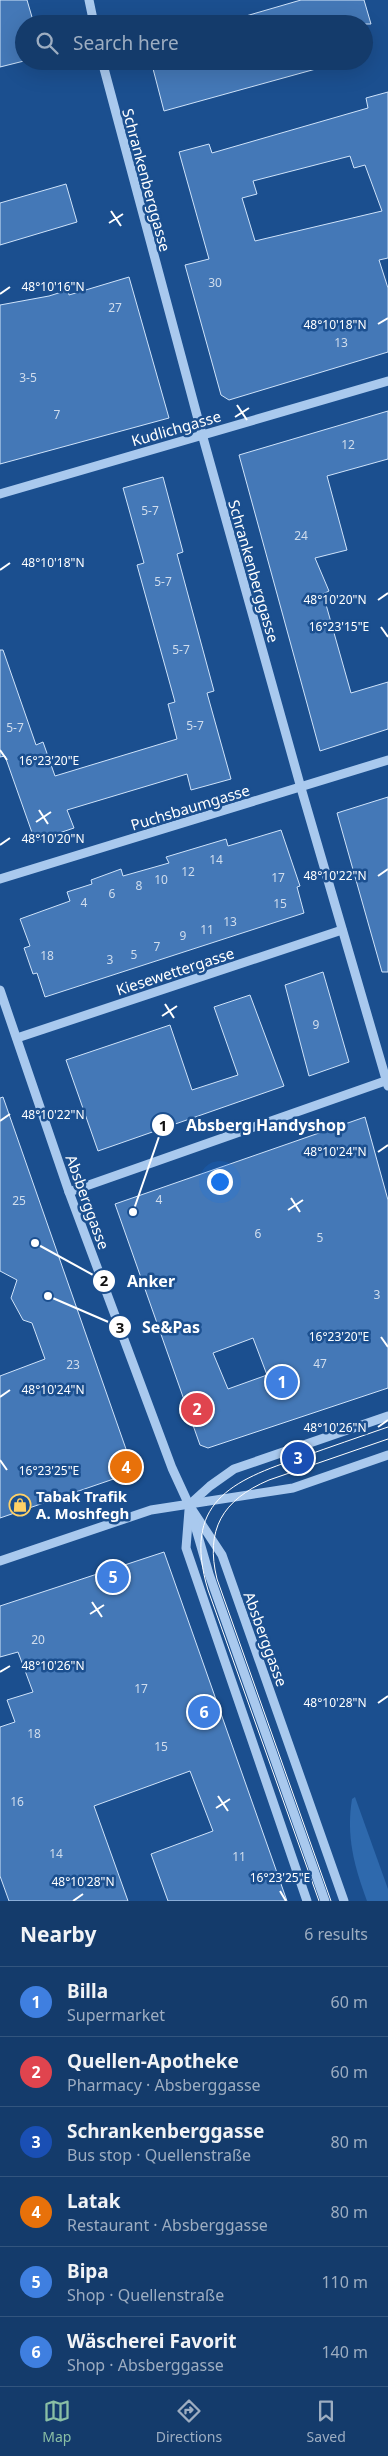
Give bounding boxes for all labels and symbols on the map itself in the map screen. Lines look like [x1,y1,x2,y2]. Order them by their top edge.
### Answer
street label: Schrankenberggasse [118,106,176,254]
house number: 30 [208,274,222,291]
text: 48°10'16"N [21,278,85,295]
house number: 27 [108,299,122,316]
text: 48°10'18"N [303,316,367,333]
house number: 13 [334,334,348,351]
house number: 3-5 [19,369,37,386]
house number: 7 [54,406,61,423]
street label: Kudlichgasse [129,406,223,450]
house number: 12 [341,436,355,453]
street label: Schrankenberggasse [224,497,284,645]
house number: 5-7 [141,502,159,519]
house number: 24 [294,527,308,544]
text: 48°10'18"N [21,554,85,571]
house number: 5-7 [154,573,172,590]
text: 48°10'20"N [303,591,367,608]
text: 16°23'15"E [309,618,369,635]
house number: 5-7 [172,641,190,658]
house number: 5-7 [186,717,204,734]
house number: 5-7 [6,719,24,736]
text: 16°23'20"E [19,752,79,769]
street label: Puchsbaumgasse [128,779,252,835]
text: 48°10'20"N [21,830,85,847]
house number: 14 [209,851,223,868]
house number: 12 [181,863,195,880]
text: 48°10'22"N [303,867,367,884]
house number: 17 [271,869,285,886]
house number: 10 [154,871,168,888]
house number: 8 [136,877,143,894]
house number: 6 [109,885,116,902]
house number: 4 [81,894,88,911]
house number: 15 [273,895,287,912]
house number: 13 [223,913,237,930]
house number: 11 [200,921,214,938]
house number: 9 [180,927,187,944]
house number: 7 [154,938,161,955]
street label: Kiesewettergasse [113,942,237,1000]
house number: 5 [131,946,138,963]
house number: 18 [40,947,54,964]
house number: 3 [107,951,114,968]
house number: 9 [313,1016,320,1033]
text: 48°10'22"N [21,1106,85,1123]
callout: Absberg Handyshop [151,1110,356,1141]
text: Absberg Handyshop [186,1114,346,1136]
text: 1 [159,1115,167,1135]
text: 48°10'24"N [303,1143,367,1160]
street label: Absberggasse [62,1152,114,1252]
your location [207,1169,233,1195]
house number: 4 [156,1191,163,1208]
house number: 25 [12,1192,26,1209]
house number: 6 [255,1225,262,1242]
house number: 5 [317,1229,324,1246]
callout: Anker [92,1266,185,1297]
text: 2 [100,1270,109,1290]
text: Anker [127,1270,175,1292]
house number: 3 [374,1286,381,1303]
callout: Se&Pas [107,1312,210,1343]
text: Se&Pas [142,1316,200,1338]
text: 3 [116,1317,124,1337]
text: 16°23'20"E [309,1328,369,1345]
house number: 47 [313,1355,327,1372]
house number: 23 [66,1356,80,1373]
pin: 1 [266,1363,298,1401]
text: 48°10'24"N [21,1381,85,1398]
pin: 2 [181,1390,213,1428]
text: 48°10'26"N [303,1419,367,1436]
pin: 3 [282,1439,314,1477]
pin: 4 [110,1448,142,1486]
text: 16°23'25"E [19,1462,79,1479]
place label: Tabak Trafik A. Moshfegh [36,1486,129,1523]
shop icon: Tabak Trafik A. Moshfegh [8,1493,32,1517]
pin: 5 [97,1558,129,1596]
street label: Absberggasse [240,1589,292,1689]
house number: 20 [31,1631,45,1648]
text: 48°10'26"N [21,1657,85,1674]
house number: 17 [134,1680,148,1697]
pin: 6 [188,1693,220,1731]
text: 48°10'28"N [303,1694,367,1711]
house number: 18 [27,1725,41,1742]
house number: 15 [154,1738,168,1755]
house number: 16 [10,1793,24,1810]
house number: 14 [49,1845,63,1862]
house number: 11 [232,1848,246,1865]
text: 16°23'25"E [250,1869,310,1886]
text: 48°10'28"N [51,1873,115,1890]

